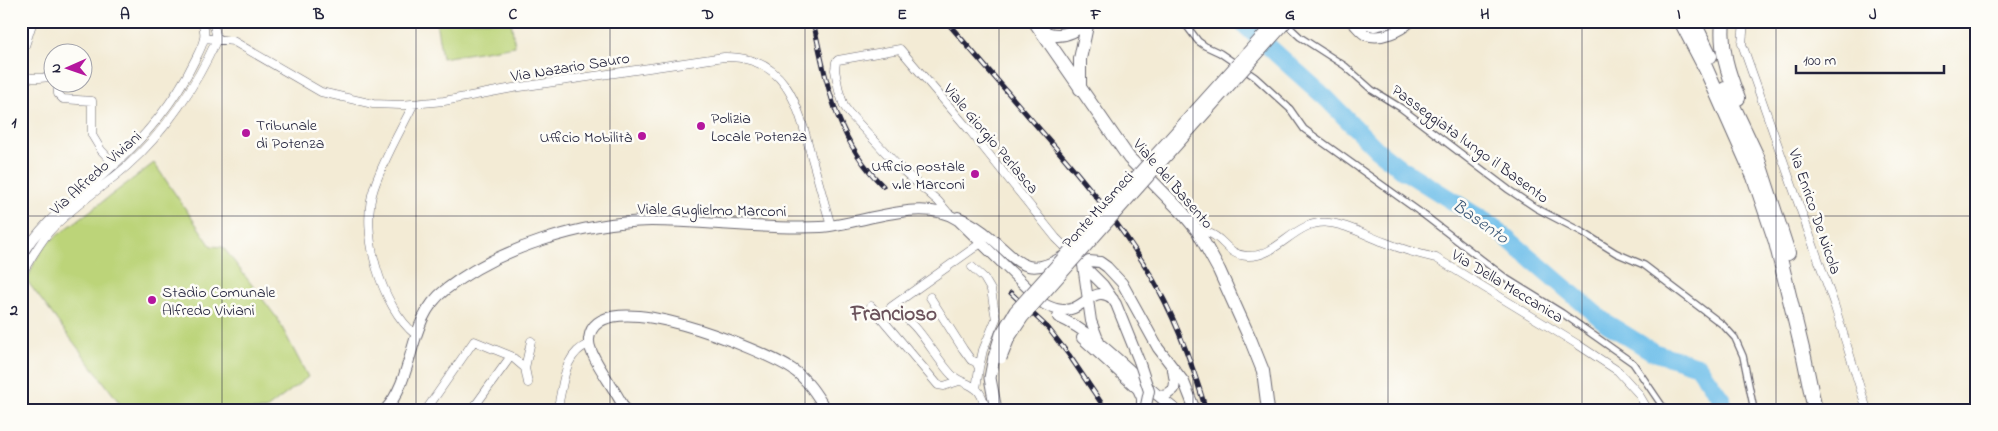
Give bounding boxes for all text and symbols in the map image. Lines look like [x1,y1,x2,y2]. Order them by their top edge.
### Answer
text: A [120,3,130,27]
text: B [313,3,325,27]
text: C [509,3,518,27]
text: D [701,3,714,27]
text: E [897,3,907,27]
text: F [1090,3,1102,27]
text: G [1285,3,1295,27]
text: H [1480,3,1490,27]
text: I [1677,3,1681,27]
text: J [1869,3,1877,27]
north arrow [42,42,92,92]
scale bar [1796,42,1943,74]
street label: Via Nazario Sauro [508,47,631,89]
text: 100 m [1803,50,1836,72]
text: N [46,63,67,73]
street label: Viale Giorgio Perlasca [936,78,1044,200]
street label: Passeggiata lungo il Basento [1386,79,1554,210]
place label: Polizia Locale Potenza [711,107,807,149]
text: 1 [11,111,17,135]
place label: Tribunale di Potenza [256,114,324,156]
marker: Polizia Locale Potenza [695,120,707,132]
street label: Via Alfredo Viviani [44,126,148,222]
place label: Ufficio Mobilità [539,126,632,150]
marker: Tribunale di Potenza [240,127,252,139]
marker: Ufficio Mobilità [636,130,648,142]
street label: Viale del Basento [1126,133,1219,235]
street label: Via Enrico De Nicola [1781,145,1847,278]
place label: Ufficio postale v.le Marconi [871,155,966,197]
street label: Ponte Musmeci [1057,166,1140,255]
marker: Ufficio postale v.le Marconi [969,168,981,180]
water label: Basento [1446,194,1514,252]
street label: Viale Guglielmo Marconi [636,198,787,224]
street label: Via Della Meccanica [1445,243,1568,330]
place label: Stadio Comunale Alfredo Viviani [162,281,276,323]
marker: Stadio Comunale Alfredo Viviani [146,294,158,306]
text: 2 [9,299,18,323]
district label: Francioso [850,300,937,330]

